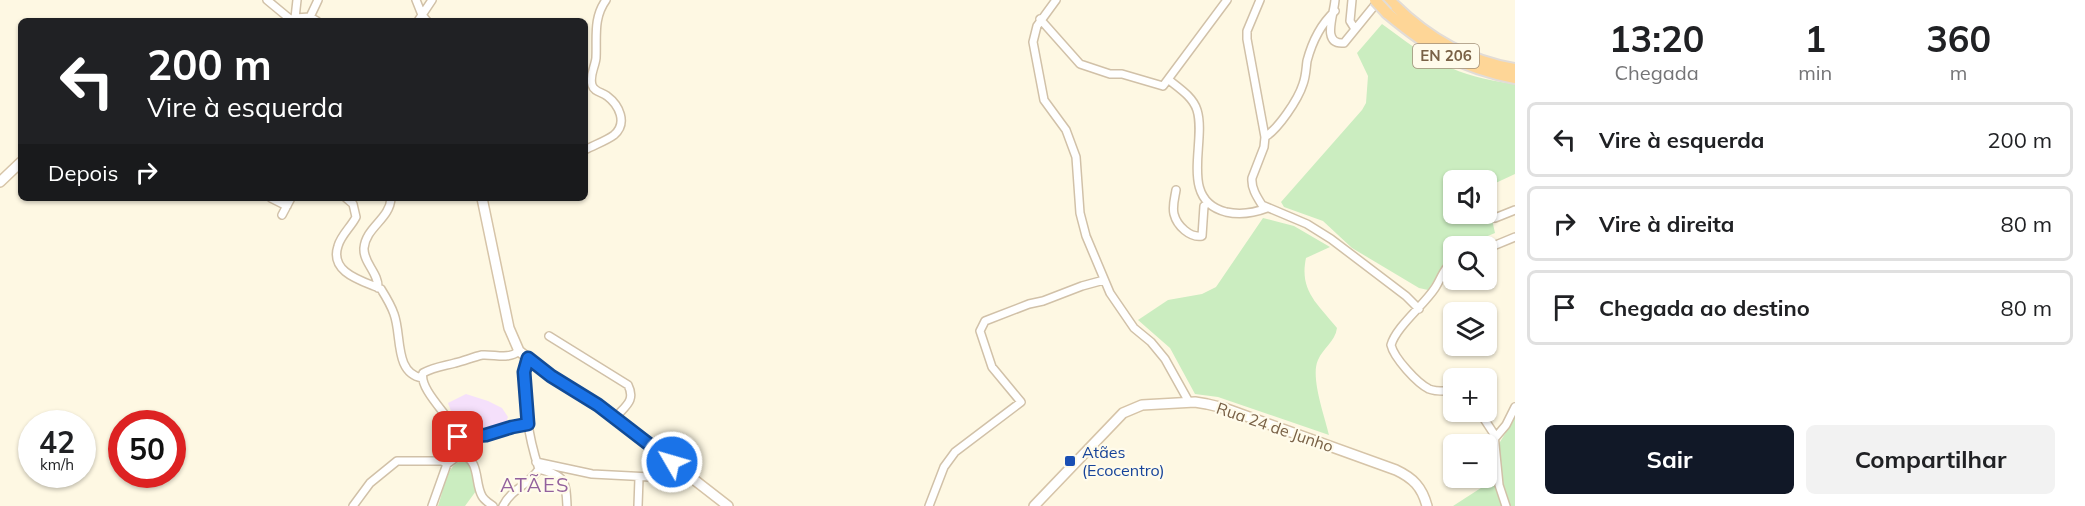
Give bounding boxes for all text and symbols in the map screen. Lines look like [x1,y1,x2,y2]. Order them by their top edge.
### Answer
text: 13:20 [1609,16,1704,61]
text: 1 [1804,16,1826,61]
text: 360 [1926,16,1991,61]
text: 200 m [147,38,272,91]
icon: left [48,42,126,120]
road number: EN 206 [1413,44,1479,68]
text: Chegada [1614,60,1699,85]
text: min [1798,60,1832,85]
text: m [1950,60,1967,85]
text: Vire à esquerda [147,90,343,124]
icon: left [1548,123,1581,156]
text: Vire à esquerda [1599,126,1764,154]
text: 200 m [1987,126,2052,154]
icon: right [130,156,163,189]
text: Depois [48,159,118,187]
map controls [1443,170,1497,488]
button: sound [1443,170,1497,224]
icon: right [1548,207,1581,240]
text: Vire à direita [1599,210,1734,238]
text: 80 m [2001,210,2052,238]
button: search [1443,236,1497,290]
icon: arrive [1548,291,1581,324]
text: Chegada ao destino [1599,294,1810,322]
text: 80 m [2001,294,2052,322]
button: layers [1443,302,1497,356]
button: + [1443,368,1497,422]
street label: Rua 24 de Junho [1214,398,1336,456]
speed limit sign: 50 [108,410,186,488]
pin [432,411,483,462]
icon: arrive [441,420,474,453]
text: 42 [39,423,75,461]
button: Sair [1545,425,1794,494]
button: Compartilhar [1806,425,2055,494]
position arrow [640,430,704,494]
button: − [1443,434,1497,488]
place label: Atães (Ecocentro) [1082,442,1165,480]
marker: Atães (Ecocentro) [1063,454,1077,468]
text: km/h [40,455,74,474]
district label: ATÃES [500,472,570,497]

